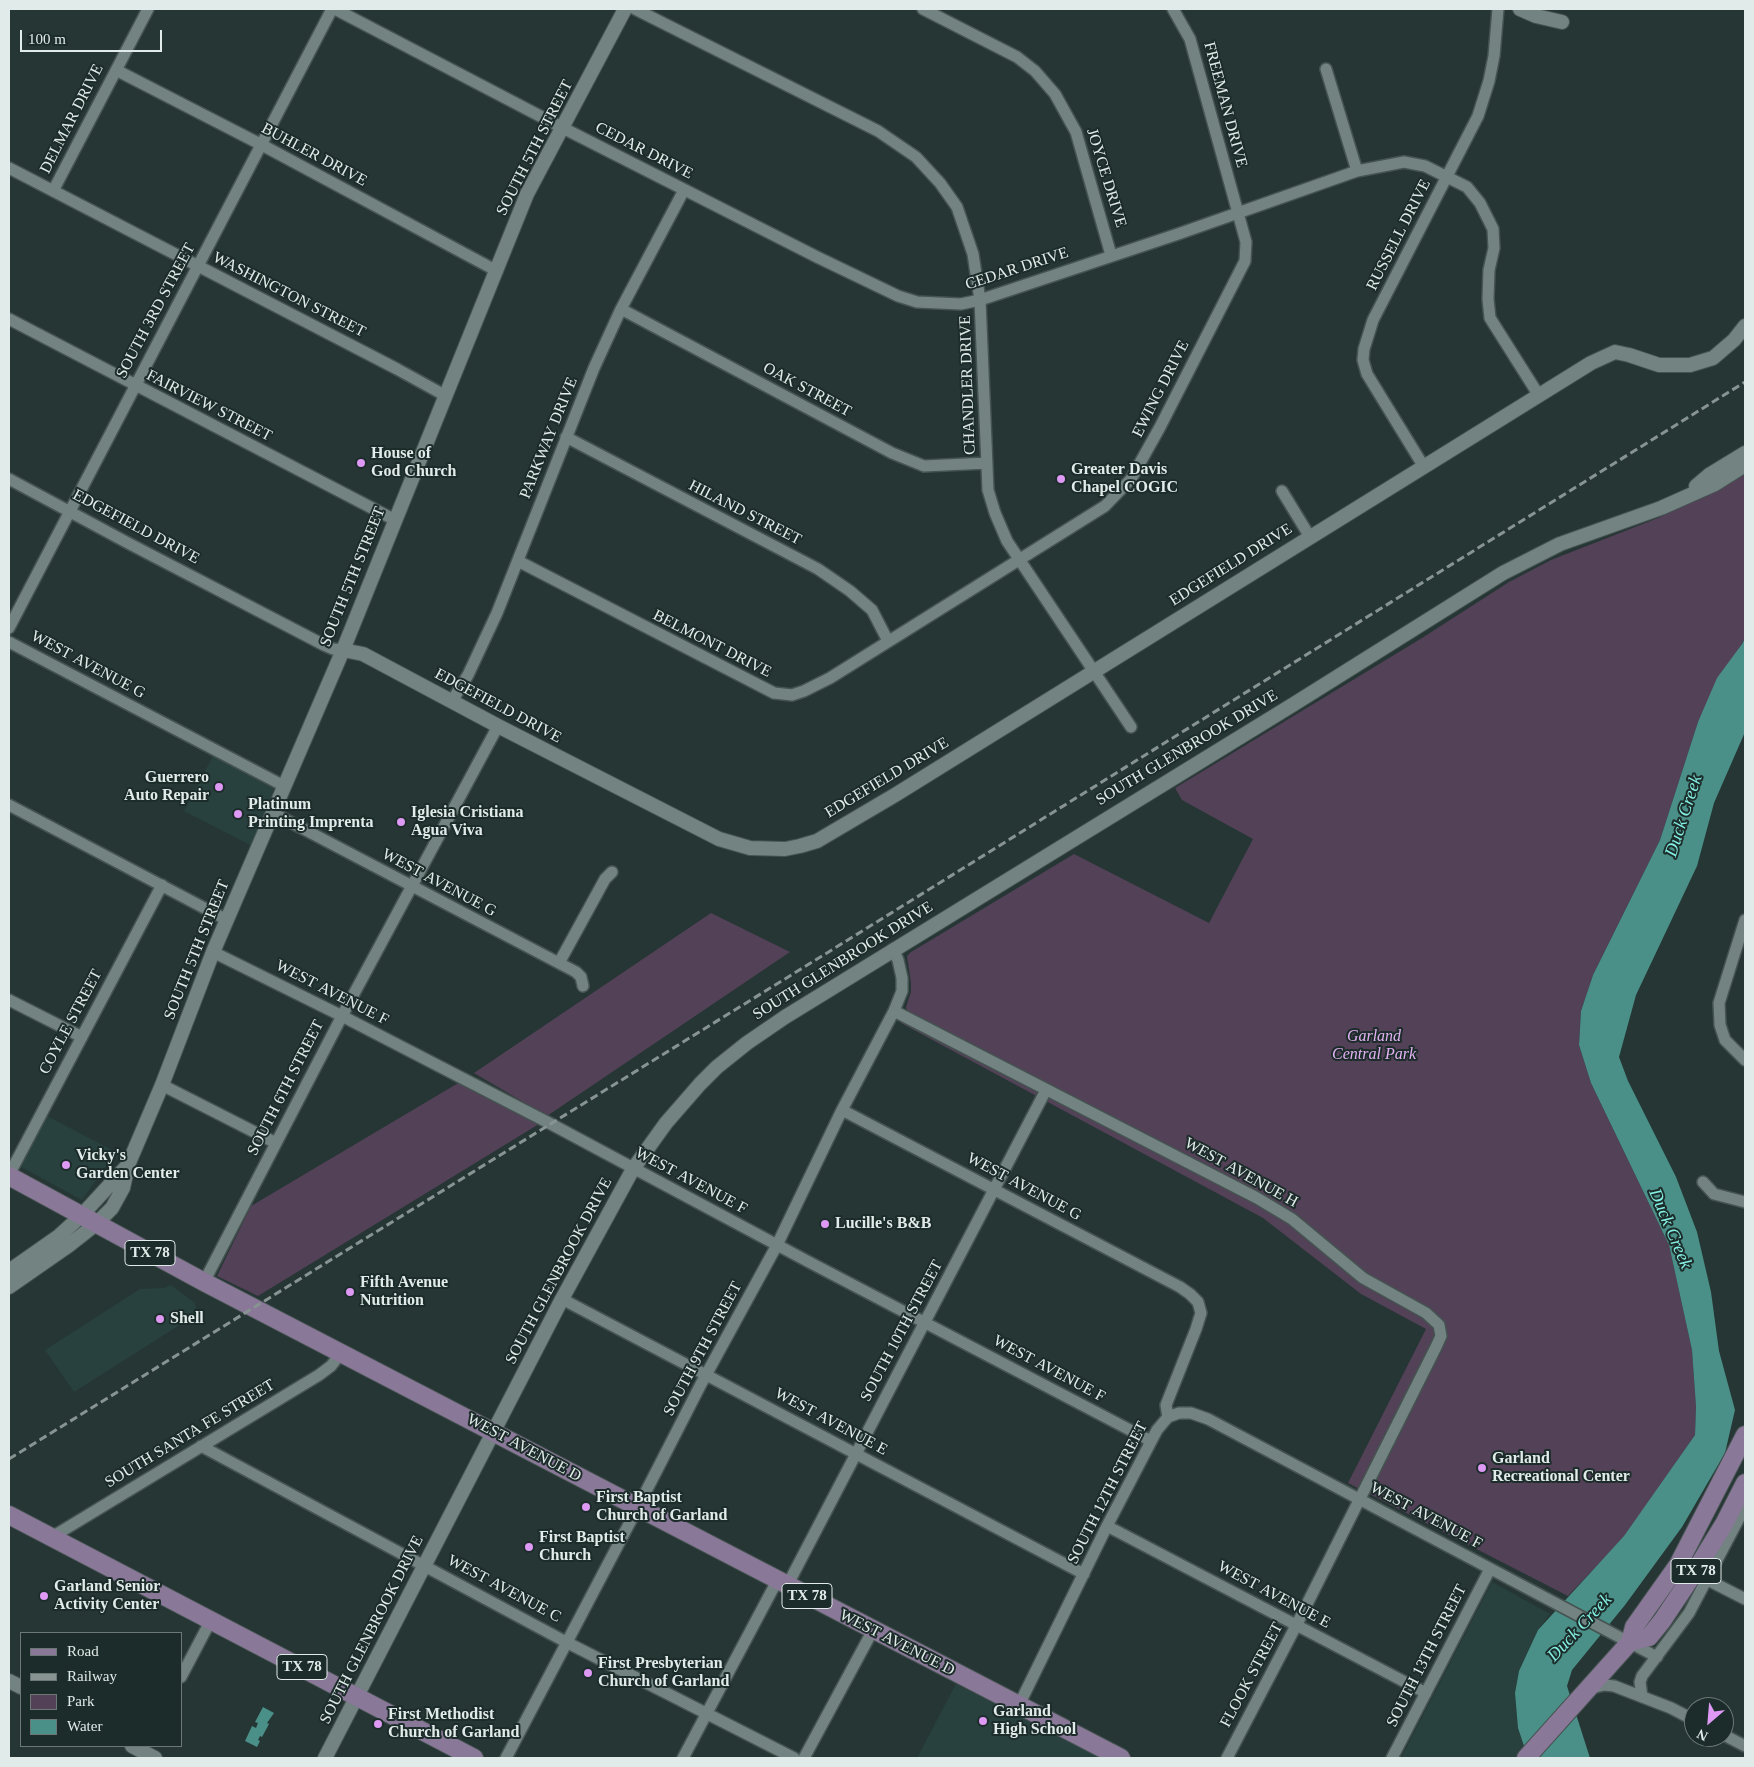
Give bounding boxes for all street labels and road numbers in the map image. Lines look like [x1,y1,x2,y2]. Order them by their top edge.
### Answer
street label: FREEMAN DRIVE [1199,40,1251,170]
street label: DELMAR DRIVE [36,61,108,177]
street label: SOUTH 5TH STREET [493,77,577,219]
street label: CEDAR DRIVE [592,118,696,184]
street label: BUHLER DRIVE [258,119,370,191]
street label: JOYCE DRIVE [1082,126,1130,230]
street label: RUSSELL DRIVE [1363,176,1435,294]
street label: SOUTH 3RD STREET [112,240,200,382]
street label: CEDAR DRIVE [963,243,1071,295]
street label: WASHINGTON STREET [209,248,369,342]
street label: CHANDLER DRIVE [956,315,980,455]
street label: EWING DRIVE [1128,337,1194,441]
street label: OAK STREET [760,359,854,421]
street label: FAIRVIEW STREET [143,366,275,446]
street label: PARKWAY DRIVE [516,375,582,501]
street label: HILAND STREET [685,476,805,550]
street label: EDGEFIELD DRIVE [69,485,203,569]
street label: SOUTH 5TH STREET [316,504,390,650]
street label: EDGEFIELD DRIVE [1166,520,1296,610]
street label: BELMONT DRIVE [650,606,774,682]
street label: WEST AVENUE G [28,627,148,703]
street label: EDGEFIELD DRIVE [431,664,565,748]
street label: SOUTH GLENBROOK DRIVE [1093,686,1281,810]
street label: EDGEFIELD DRIVE [822,733,952,823]
street label: WEST AVENUE G [379,845,499,921]
street label: SOUTH 5TH STREET [160,877,234,1023]
street label: SOUTH GLENBROOK DRIVE [749,898,937,1024]
street label: WEST AVENUE F [272,956,392,1030]
street label: COYLE STREET [35,966,107,1078]
street label: SOUTH 6TH STREET [244,1017,328,1159]
street label: WEST AVENUE H [1181,1134,1301,1212]
street label: WEST AVENUE F [632,1143,750,1219]
street label: WEST AVENUE G [964,1149,1084,1225]
street label: SOUTH GLENBROOK DRIVE [501,1174,617,1368]
road number: TX 78 [125,1240,175,1266]
street label: SOUTH 10TH STREET [857,1257,947,1405]
street label: SOUTH 9TH STREET [659,1279,747,1419]
street label: WEST AVENUE F [990,1331,1108,1407]
street label: SOUTH SANTA FE STREET [102,1376,278,1492]
street label: WEST AVENUE E [771,1384,891,1460]
street label: WEST AVENUE D [464,1410,584,1486]
street label: SOUTH 12TH STREET [1064,1419,1152,1567]
street label: WEST AVENUE F [1367,1478,1485,1554]
street label: SOUTH GLENBROOK DRIVE [316,1533,428,1727]
street label: WEST AVENUE C [444,1551,564,1627]
street label: WEST AVENUE E [1214,1557,1334,1633]
road number: TX 78 [1671,1558,1721,1584]
street label: SOUTH 13TH STREET [1383,1582,1471,1730]
road number: TX 78 [782,1584,832,1608]
street label: WEST AVENUE D [836,1606,958,1680]
street label: FLOOK STREET [1216,1619,1288,1731]
road number: TX 78 [277,1654,327,1680]

